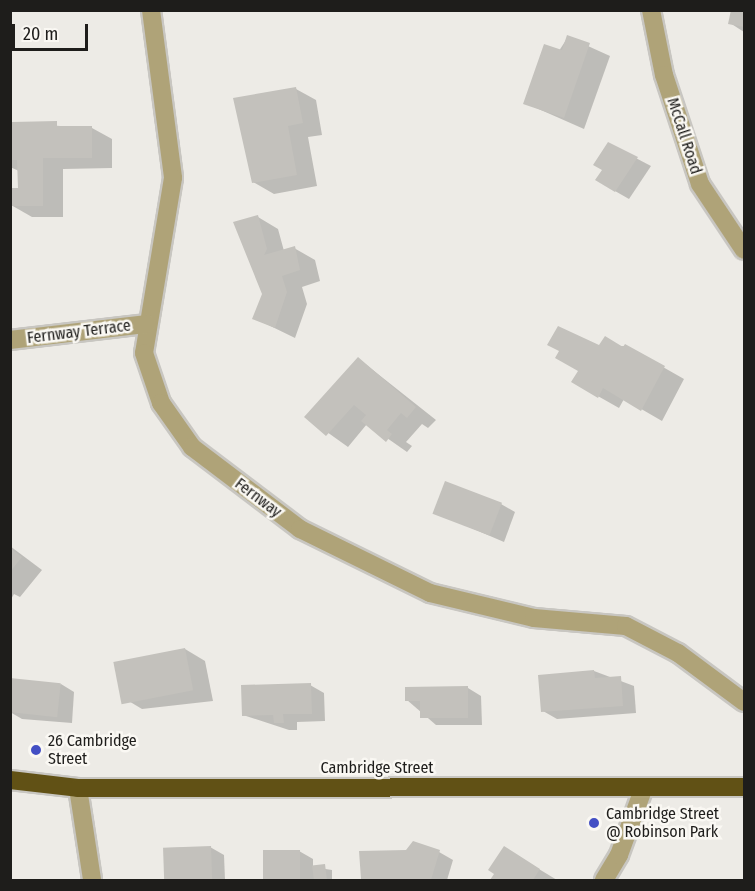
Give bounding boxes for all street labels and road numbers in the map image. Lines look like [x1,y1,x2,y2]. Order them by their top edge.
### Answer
street label: McCall Road [663,95,705,177]
street label: Fernway Terrace [26,316,132,348]
street label: Fernway [231,474,285,522]
street label: Cambridge Street [320,758,434,778]

